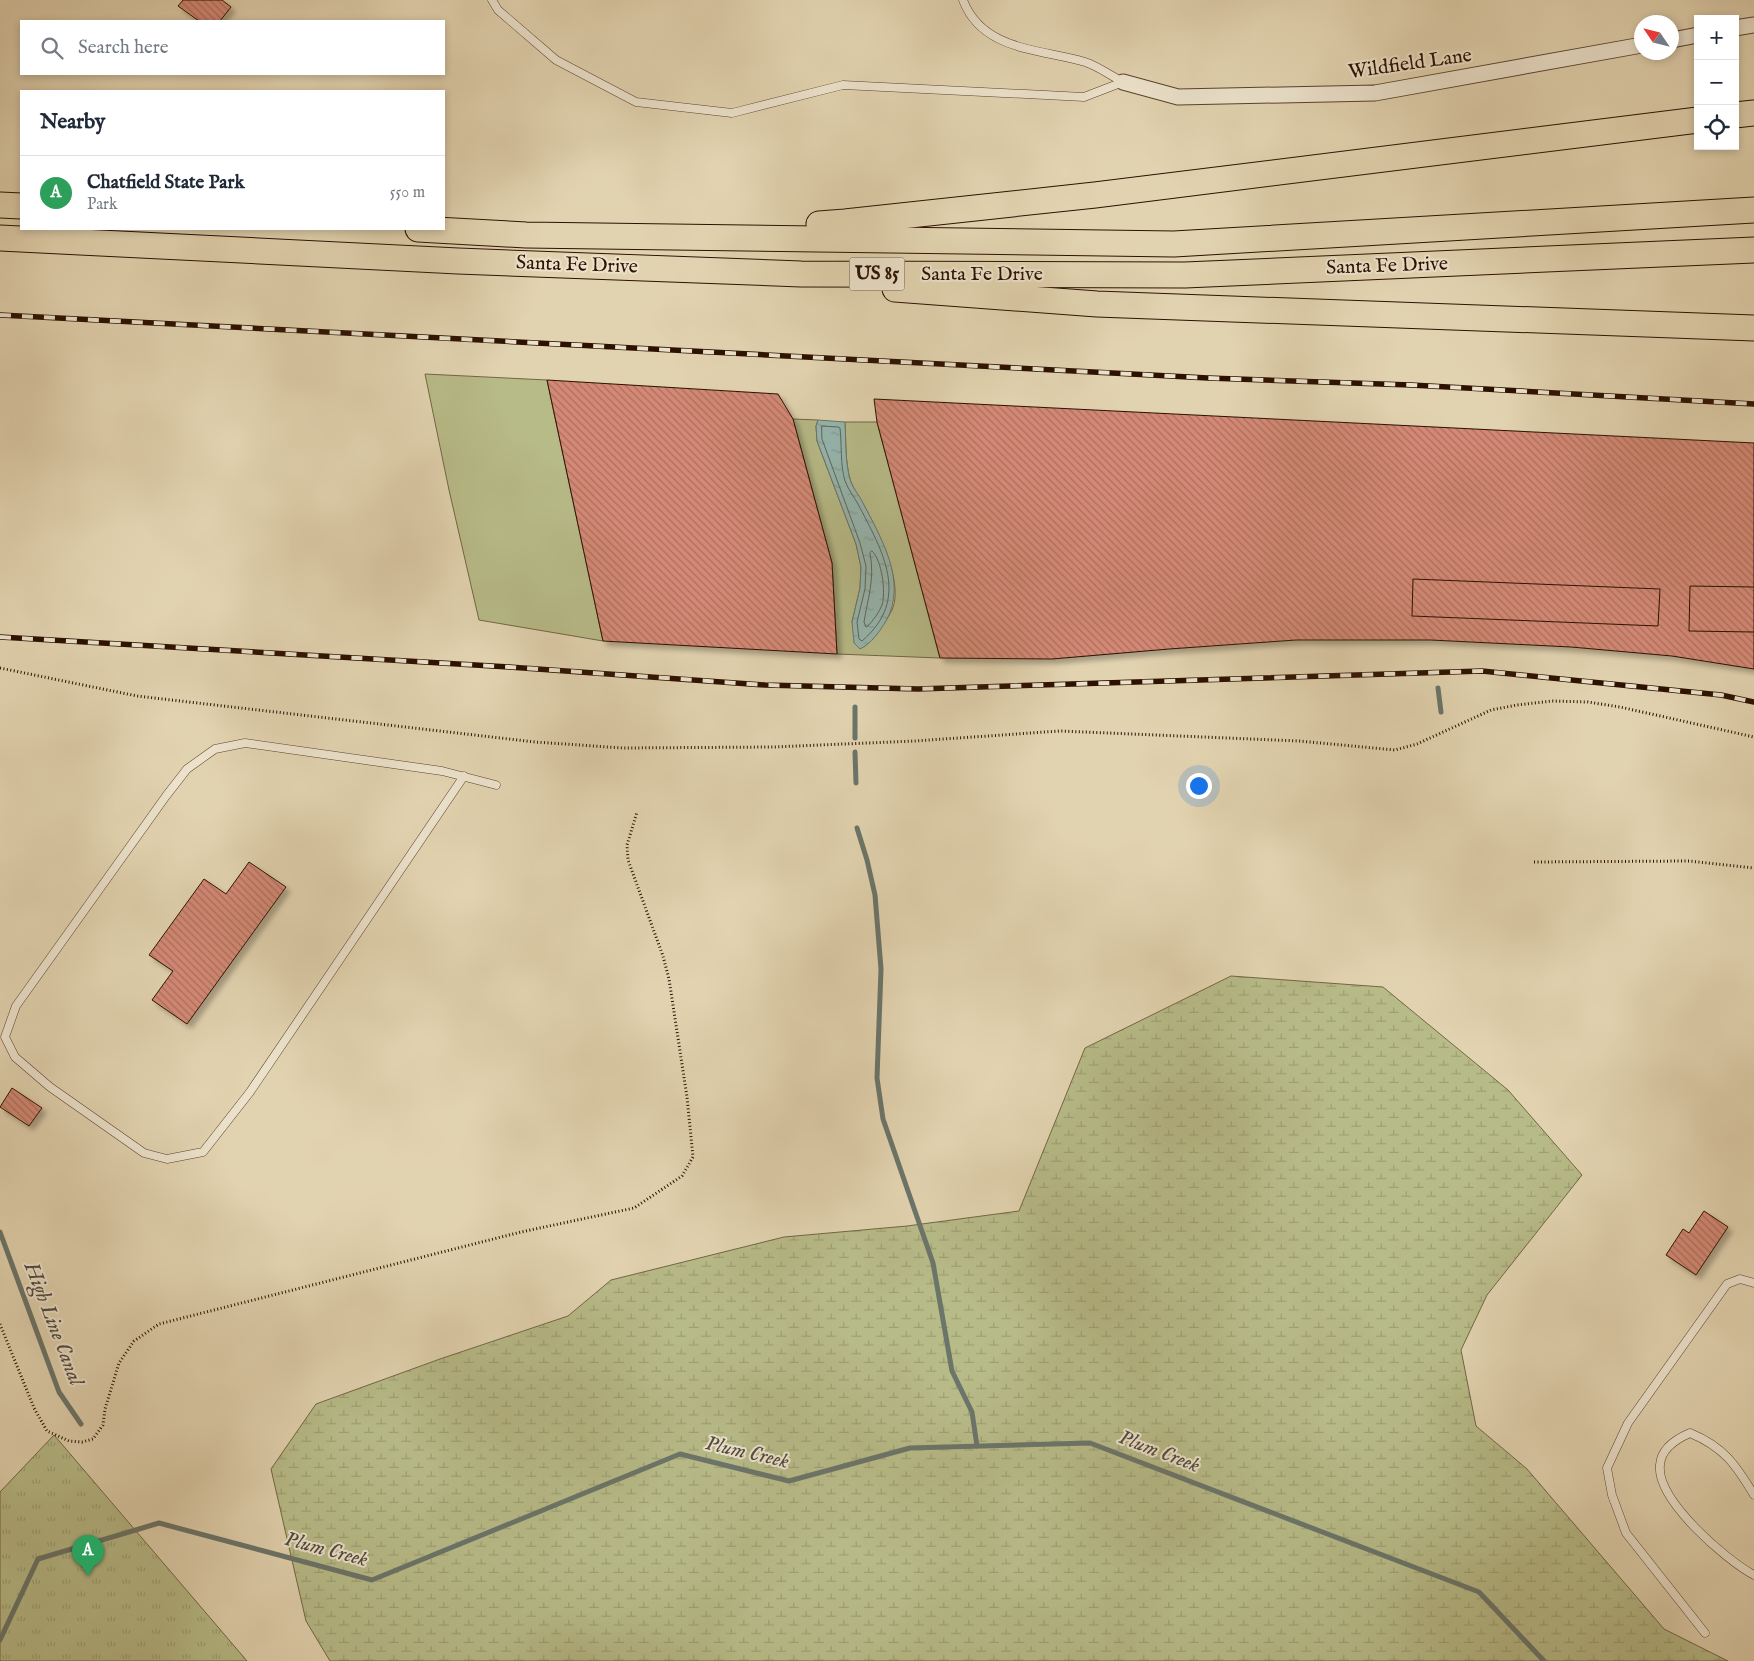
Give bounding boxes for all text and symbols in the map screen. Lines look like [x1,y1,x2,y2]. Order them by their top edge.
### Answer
north arrow [1634,15,1679,60]
map controls [1694,15,1739,150]
button: + [1694,15,1739,60]
search box [20,20,445,75]
icon: search [38,34,66,62]
text: Search here [78,36,169,60]
street label: Wildfield Lane [1347,43,1473,85]
button: − [1694,60,1739,105]
button: locate [1694,105,1739,150]
text: Nearby [40,109,105,136]
text: Chatfield State Park [87,171,245,195]
text: A [51,183,61,203]
text: 550 m [390,183,425,203]
text: Park [87,195,117,215]
street label: Santa Fe Drive [516,250,638,280]
street label: Santa Fe Drive [1326,251,1448,281]
road number: US 85 [850,258,904,290]
street label: Santa Fe Drive [921,262,1043,287]
your location [1186,773,1212,799]
water label: High Line Canal [17,1258,90,1392]
water label: Plum Creek [1115,1424,1204,1480]
water label: Plum Creek [703,1430,792,1476]
water label: Plum Creek [281,1526,371,1574]
pin: A [72,1535,104,1576]

